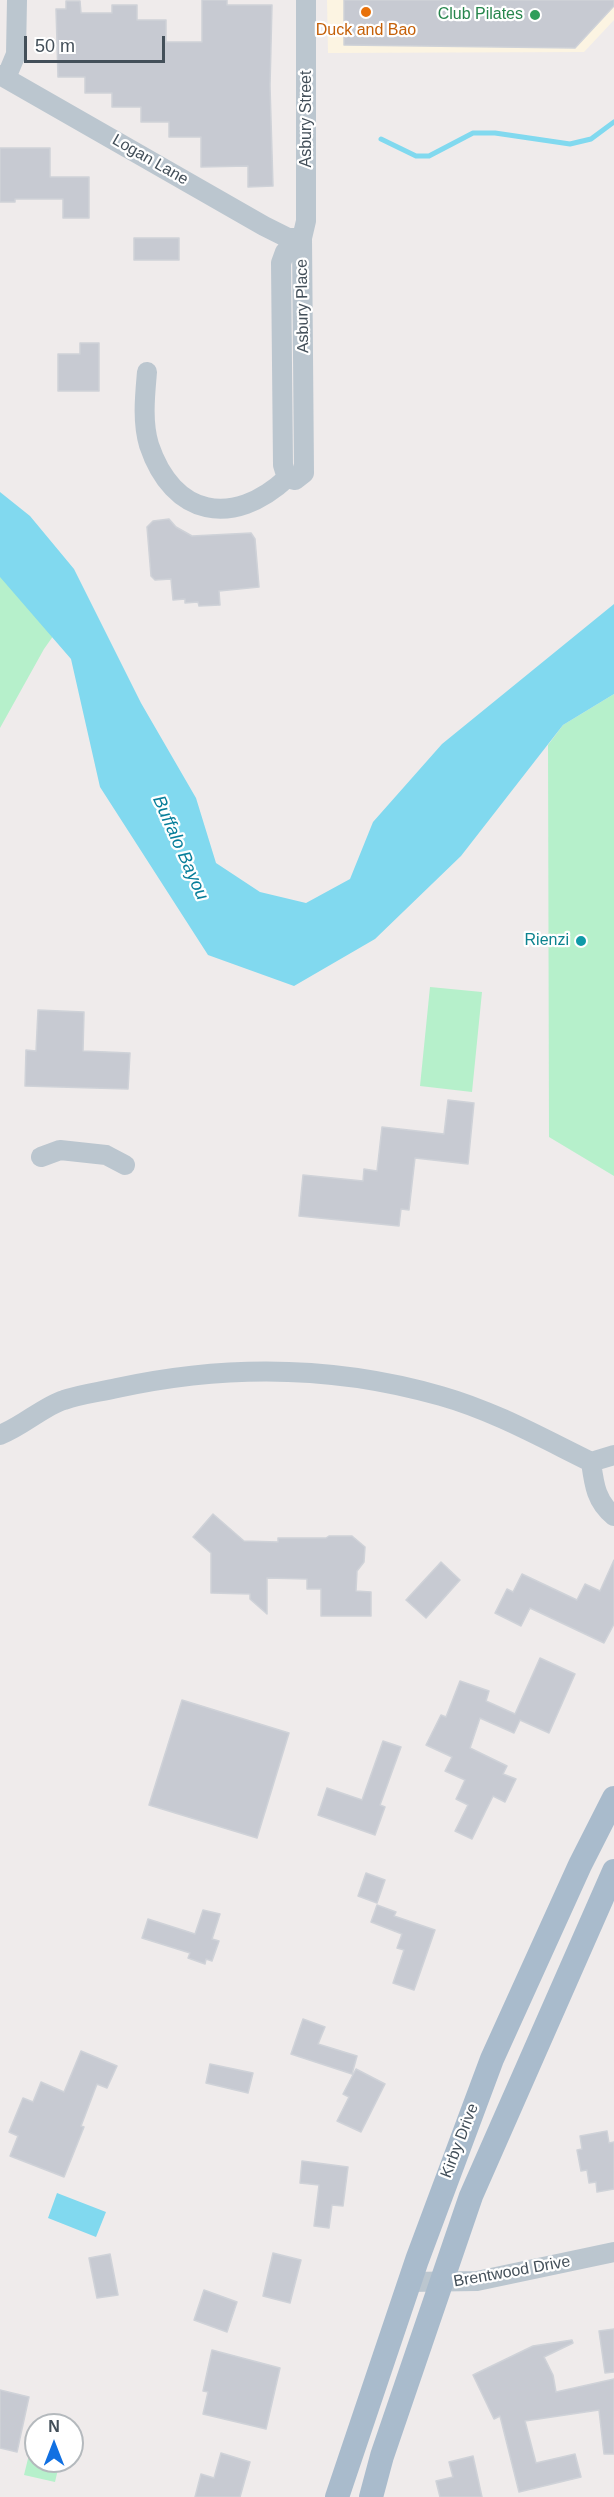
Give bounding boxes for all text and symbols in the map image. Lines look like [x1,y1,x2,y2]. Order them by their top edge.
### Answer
marker: Duck and Bao [359,5,373,19]
place label: Club Pilates [438,5,523,25]
marker: Club Pilates [528,8,542,22]
place label: Duck and Bao [316,21,416,41]
scale bar [27,24,168,62]
text: 50 m [35,36,75,56]
street label: Asbury Street [297,71,317,167]
street label: Logan Lane [109,131,191,189]
street label: Asbury Place [293,259,313,353]
water label: Buffalo Bayou [147,792,213,904]
place label: Rienzi [525,931,569,951]
marker: Rienzi [574,934,588,948]
street label: Kirby Drive [437,2101,483,2181]
street label: Brentwood Drive [452,2252,572,2292]
north arrow [24,2413,84,2473]
text: N [48,2418,60,2435]

